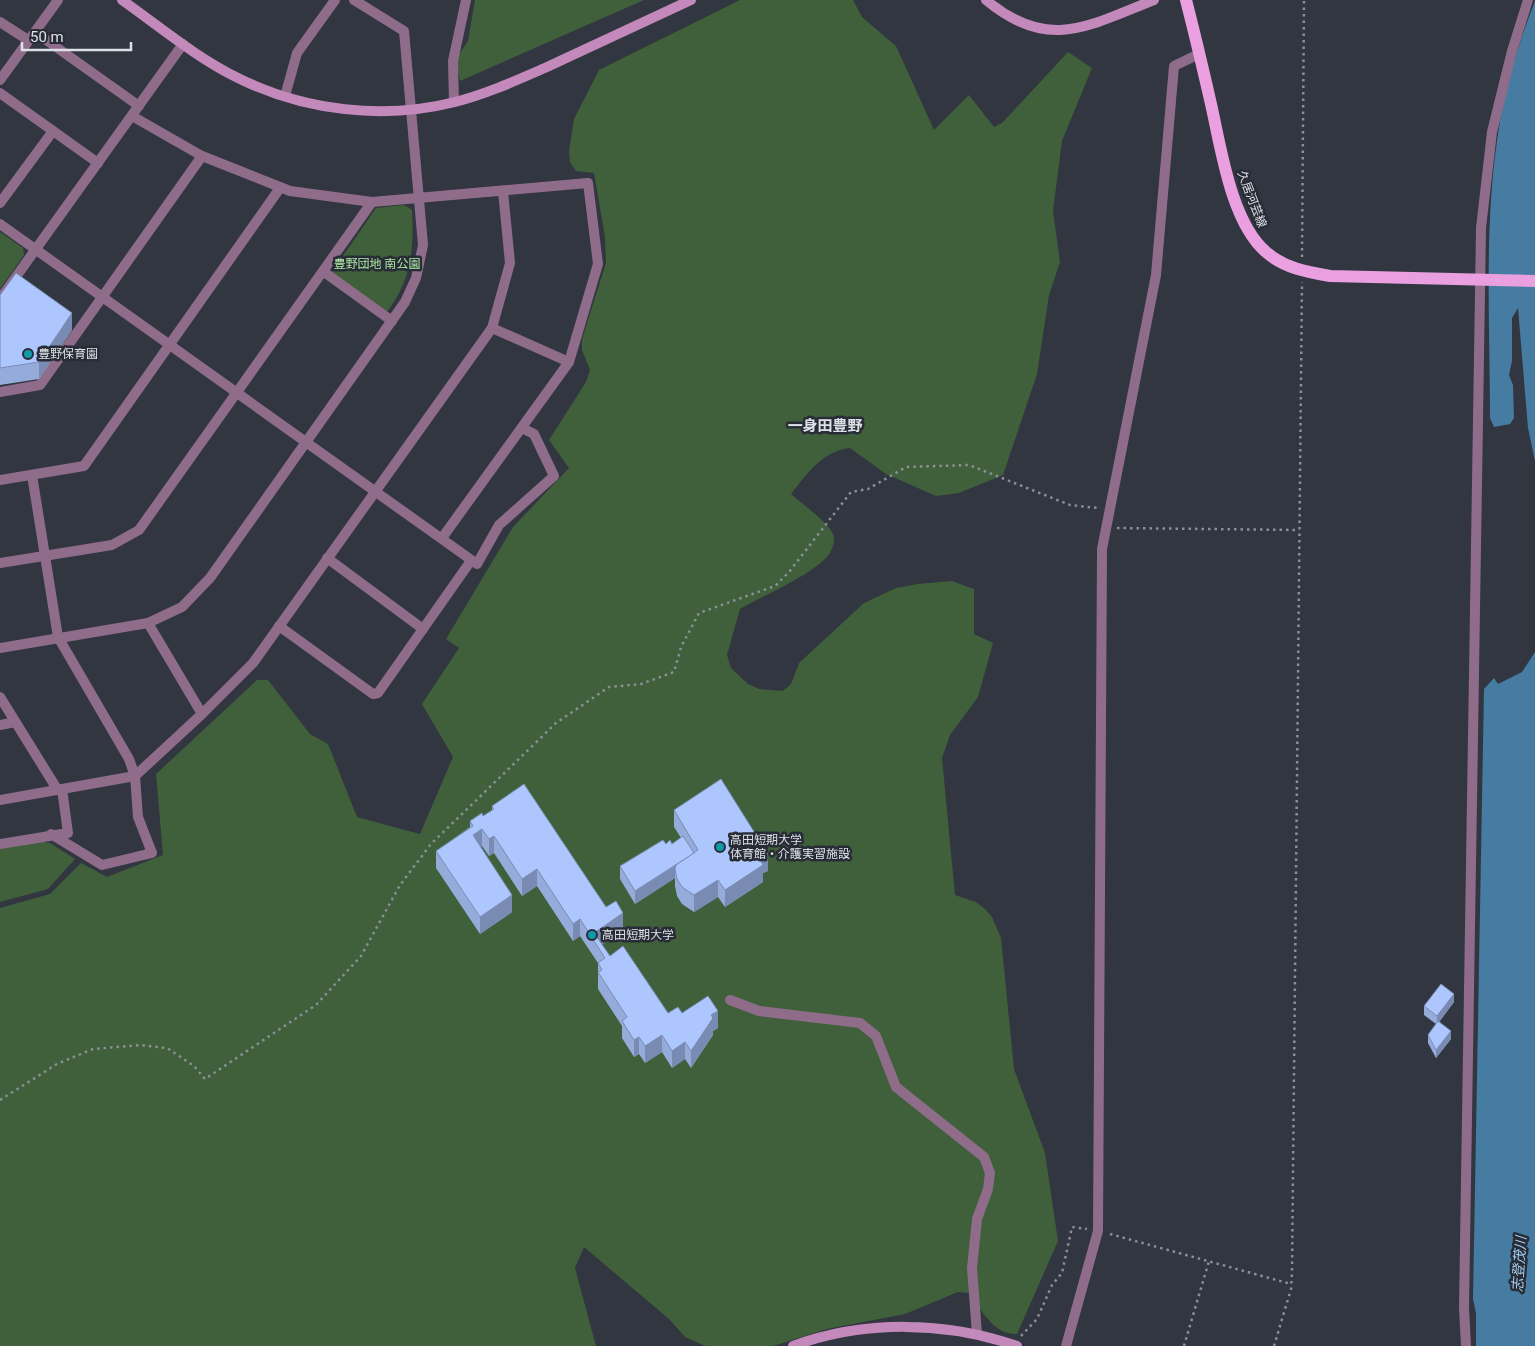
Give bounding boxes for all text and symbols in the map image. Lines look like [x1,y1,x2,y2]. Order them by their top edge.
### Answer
scale bar [22,20,131,52]
text: 50 m [30,28,64,46]
street label: 久居河芸線 [1235,168,1269,230]
park label: 豊野団地 南公園 [334,257,420,271]
place label: 豊野保育園 [38,347,98,361]
marker: 豊野保育園 [22,348,34,360]
district label: 一身田豊野 [787,417,863,435]
place label: 高田短期大学 体育館・介護実習施設 [730,833,850,861]
marker: 高田短期大学 体育館・介護実習施設 [714,841,726,853]
place label: 高田短期大学 [602,928,674,942]
marker: 高田短期大学 [586,929,598,941]
water label: 志登茂川 [1509,1234,1529,1292]

